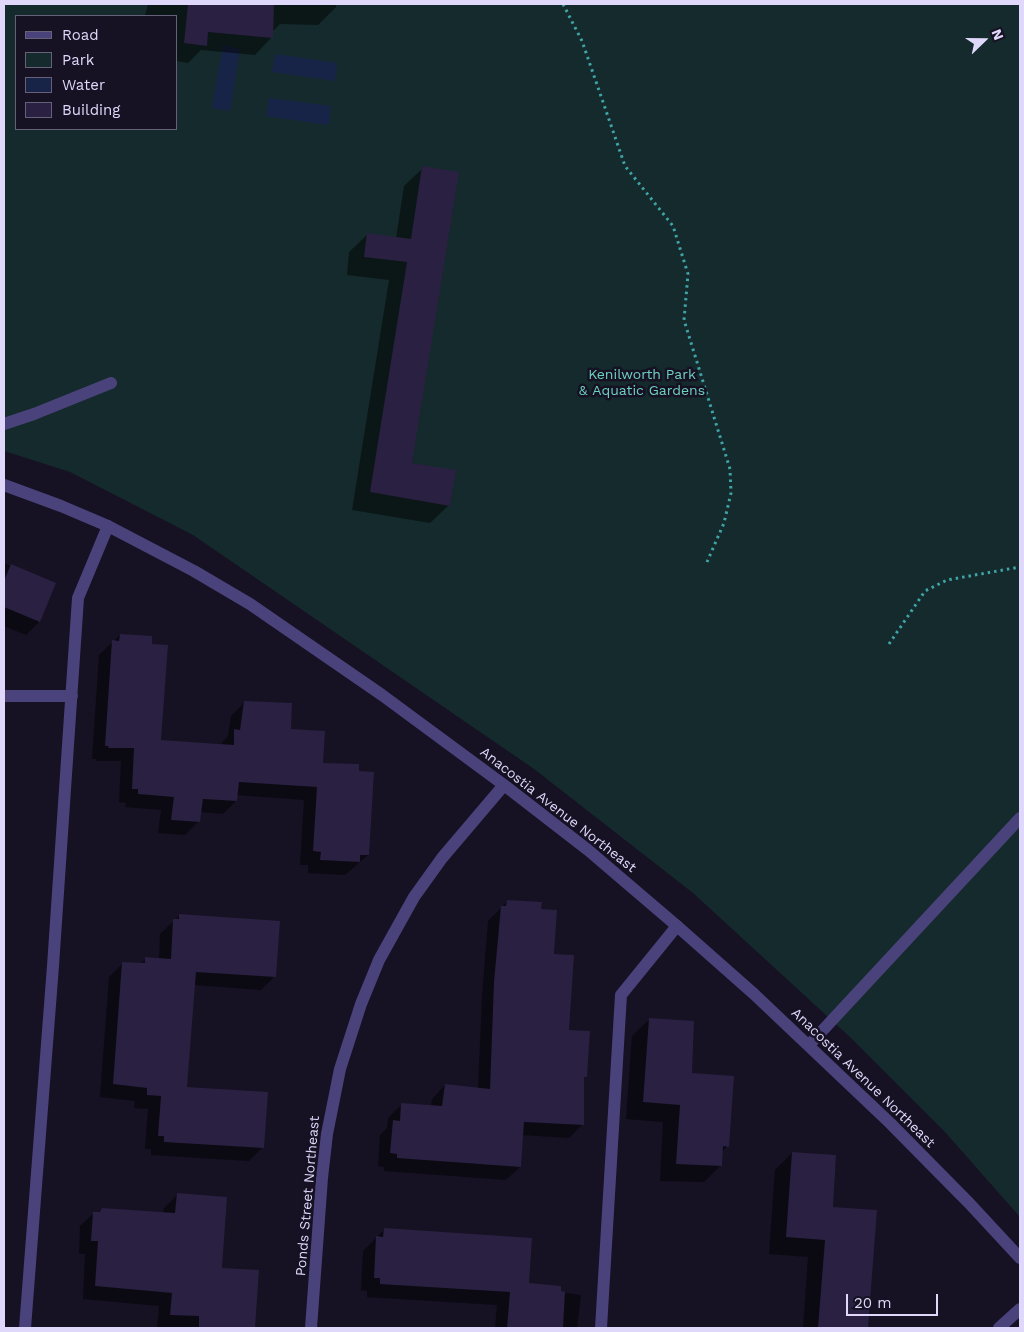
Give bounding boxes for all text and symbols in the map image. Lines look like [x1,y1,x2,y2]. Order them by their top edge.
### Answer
legend [15,15,178,130]
north arrow [959,15,1009,65]
text: Road [62,26,99,44]
text: N [989,27,1007,42]
text: Park [62,51,94,69]
text: Water [62,76,105,94]
text: Building [62,101,120,119]
park label: Kenilworth Park & Aquatic Gardens [579,367,705,400]
street label: Anacostia Avenue Northeast [477,744,639,876]
street label: Anacostia Avenue Northeast [788,1005,938,1151]
street label: Ponds Street Northeast [293,1115,323,1277]
scale bar [849,1284,942,1316]
text: 20 m [854,1294,892,1312]

